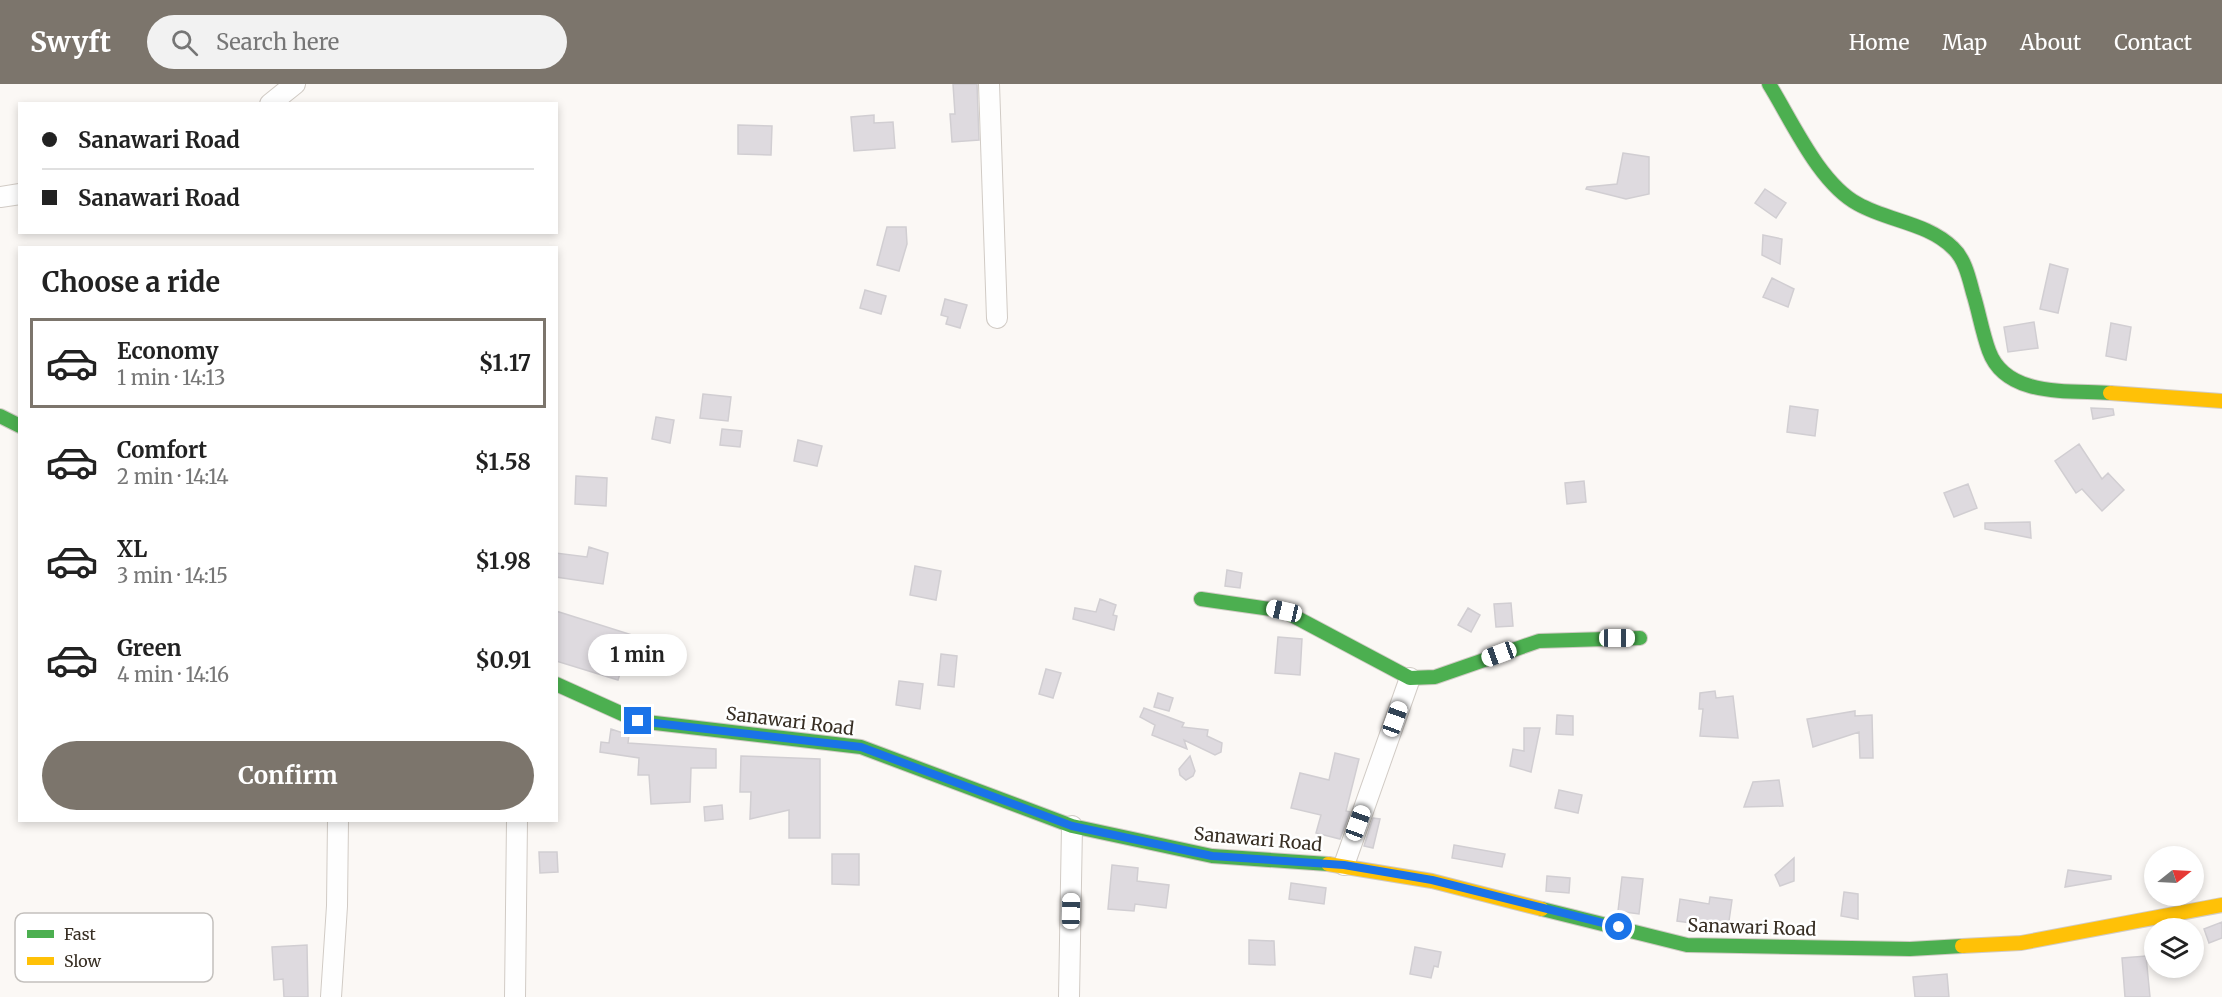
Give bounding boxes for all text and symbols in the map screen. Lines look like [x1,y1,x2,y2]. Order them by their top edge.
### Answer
search box [147,15,567,69]
text: Swyft [30,24,111,60]
icon: search [168,26,201,59]
text: Search here [216,28,339,56]
text: Home [1849,29,1909,56]
text: Map [1942,29,1987,56]
text: About [2020,29,2081,56]
text: Contact [2114,29,2192,56]
text: Sanawari Road [78,126,240,154]
text: Sanawari Road [78,184,240,212]
text: Choose a ride [42,265,220,299]
icon: car [45,336,99,390]
text: Economy [117,337,218,365]
text: $1.17 [479,349,531,377]
text: 1 min · 14:13 [117,365,225,390]
icon: car [45,435,99,489]
text: Comfort [117,436,207,464]
text: $1.58 [475,448,531,476]
text: 2 min · 14:14 [117,464,229,489]
icon: car [45,534,99,588]
text: XL [117,535,147,563]
text: $1.98 [475,547,531,575]
text: 3 min · 14:15 [117,563,228,588]
car [1264,598,1304,624]
car [1599,629,1635,647]
icon: car [45,633,99,687]
text: Green [117,634,181,662]
callout: 1 min [588,634,688,676]
car [1479,639,1519,669]
text: 1 min [610,642,665,667]
text: $0.91 [475,646,531,674]
text: 4 min · 14:16 [117,662,229,687]
car [1380,699,1410,739]
street label: Sanawari Road [725,702,856,740]
route end [624,707,651,734]
button: Confirm [42,741,534,810]
car [1343,803,1373,843]
street label: Sanawari Road [1193,822,1323,856]
north arrow [2144,846,2204,906]
map controls [2144,846,2204,978]
car [1062,893,1080,929]
legend [15,913,213,982]
route start [1605,913,1632,940]
street label: Sanawari Road [1687,913,1817,941]
button: layers [2144,918,2204,978]
text: Fast [64,924,97,944]
text: Slow [64,951,102,971]

